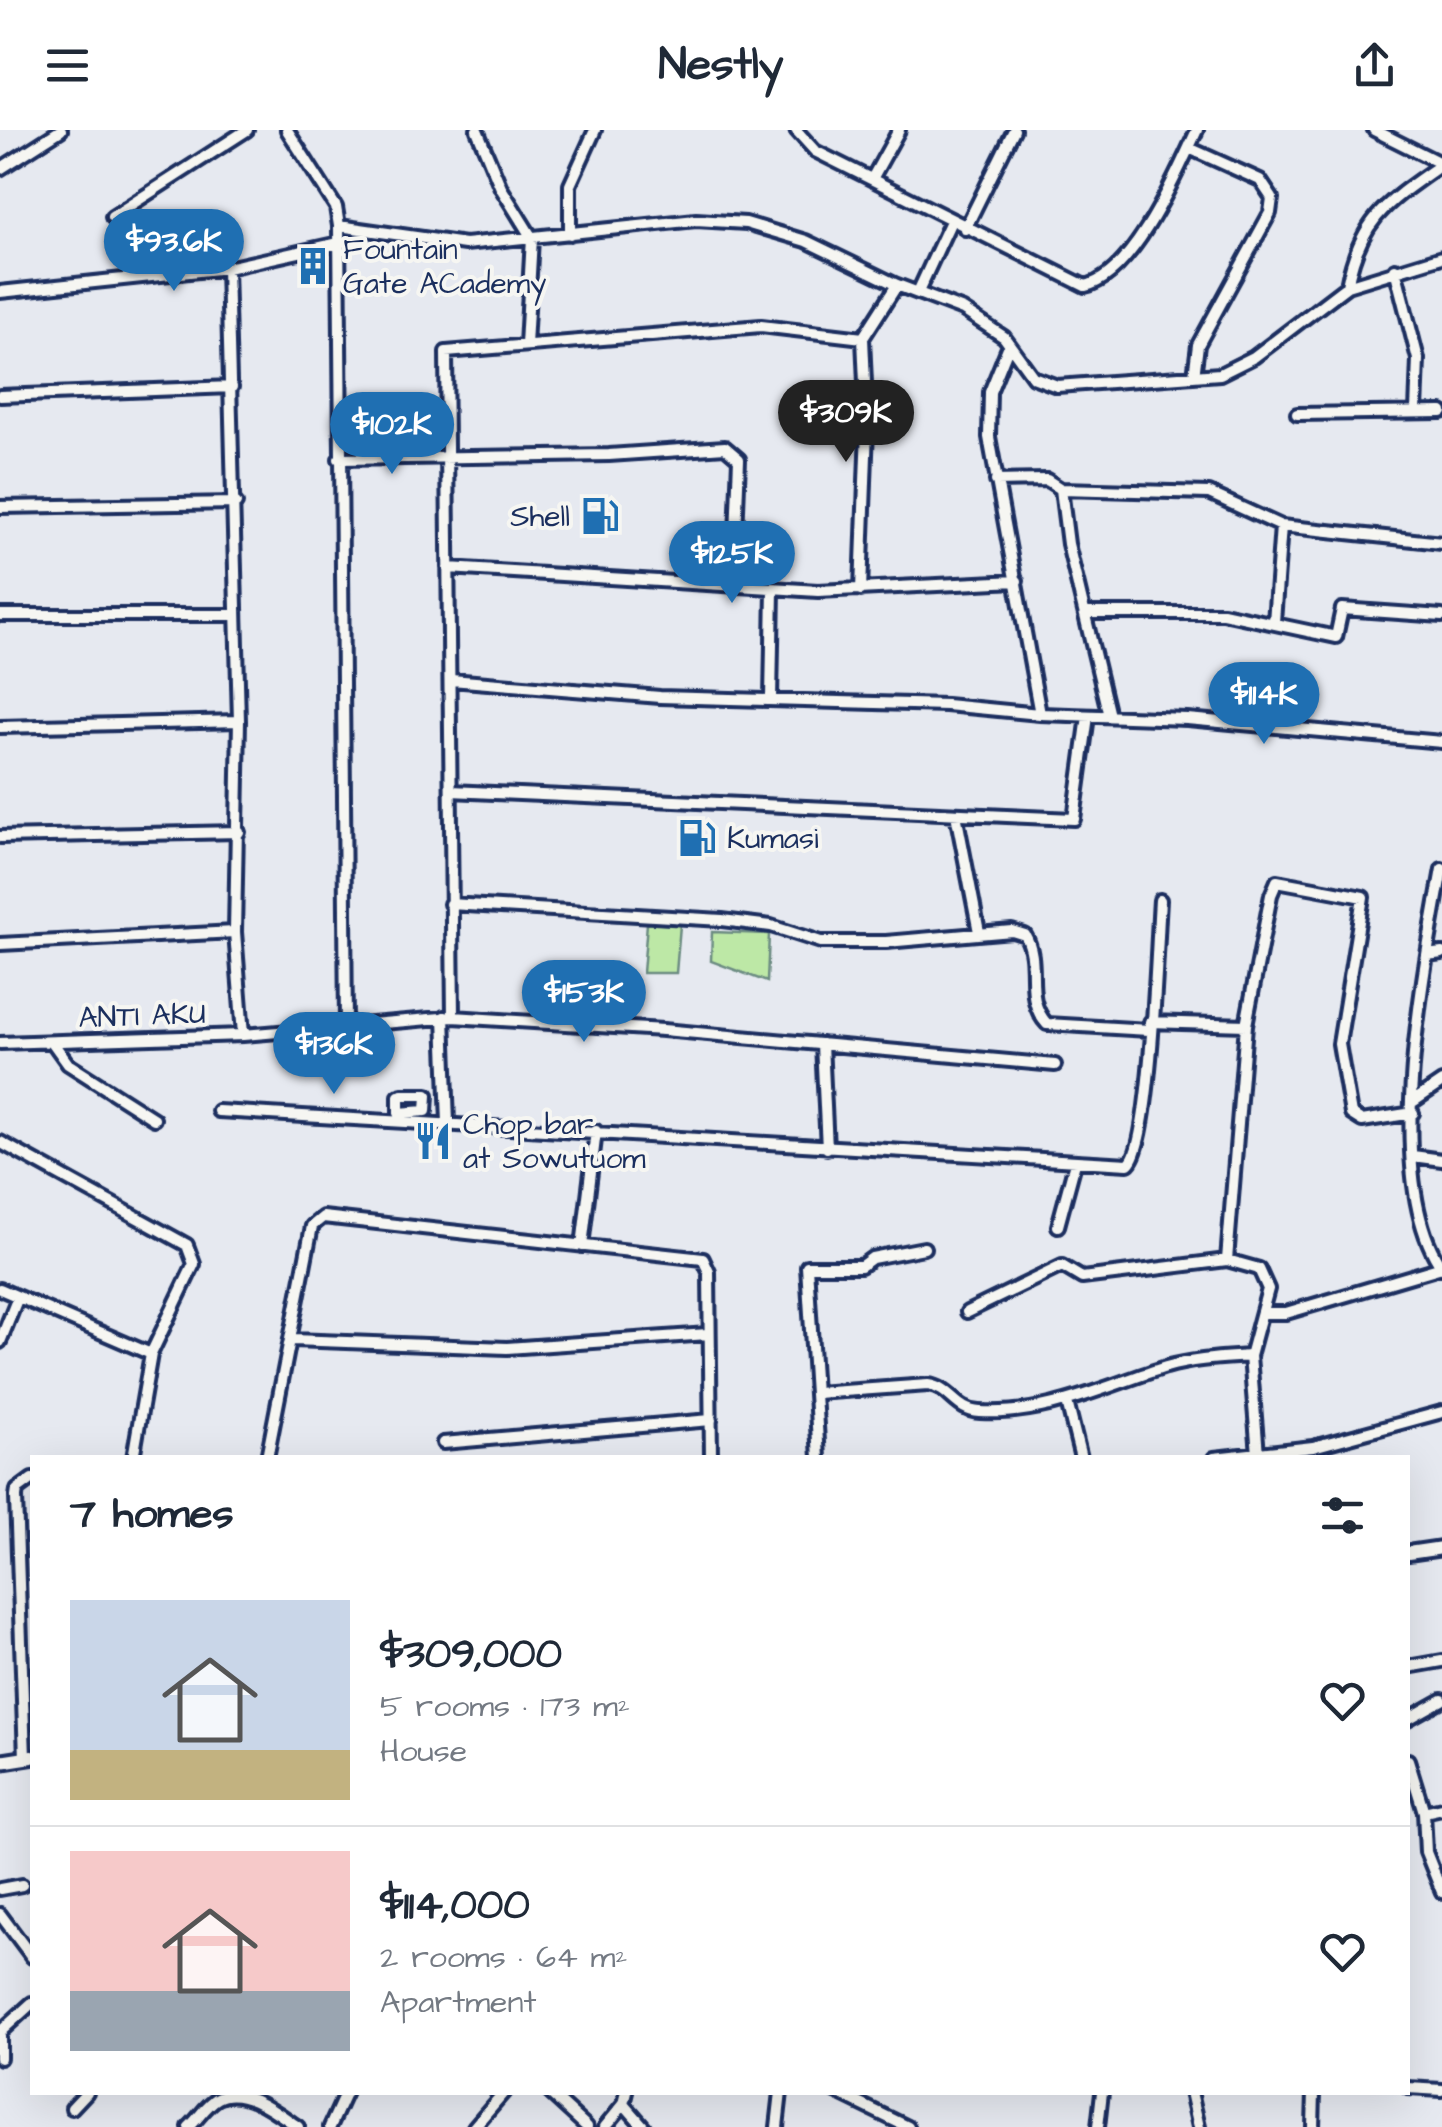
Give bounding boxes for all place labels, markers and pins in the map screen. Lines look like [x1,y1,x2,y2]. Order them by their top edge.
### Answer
pin: $93.6K [93,209,255,294]
place label: Fountain Gate ACademy [343,229,547,306]
building icon: Fountain Gate ACademy [292,245,334,287]
pin: $309K [776,380,916,465]
pin: $102K [322,392,462,477]
fuel station icon: Shell [579,495,621,537]
place label: Shell [510,496,570,538]
pin: $125K [662,521,802,606]
pin: $114K [1194,662,1334,747]
fuel station icon: Kumasi [676,817,718,859]
place label: Kumasi [727,818,819,860]
pin: $153K [514,960,654,1045]
pin: $136K [264,1012,404,1097]
place label: Chop bar at Sowutuom [463,1104,646,1180]
restaurant icon: Chop bar at Sowutuom [412,1120,454,1162]

